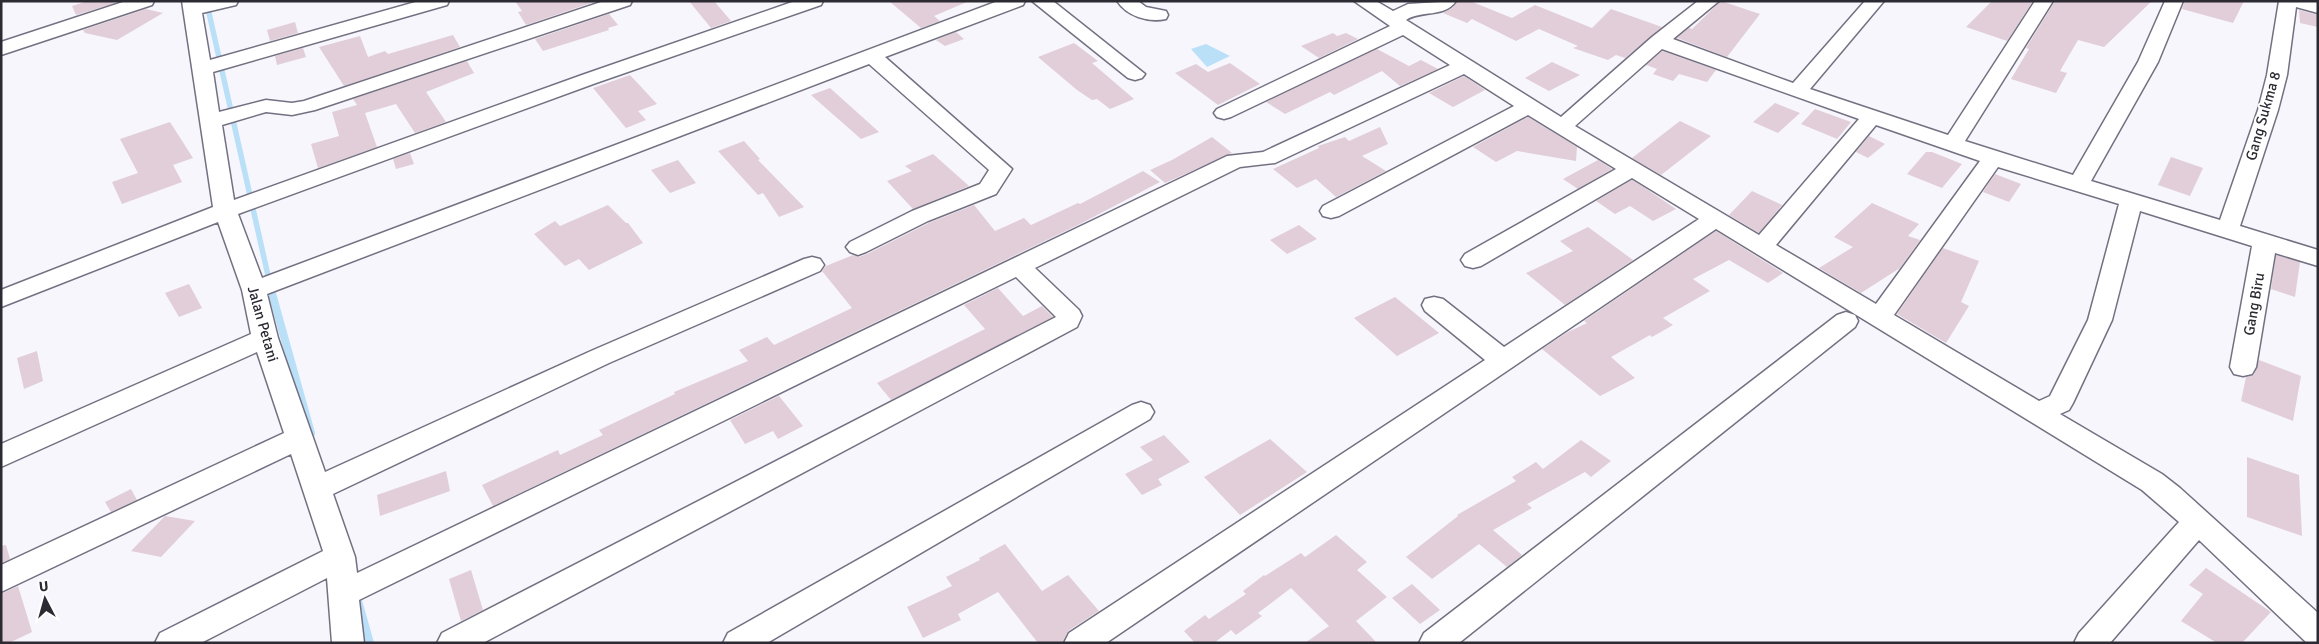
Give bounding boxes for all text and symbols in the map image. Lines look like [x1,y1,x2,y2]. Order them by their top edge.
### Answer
street label: Gang Sukma 8 [2242,69,2284,163]
street label: Gang Biru [2240,271,2268,337]
street label: Jalan Petani [244,284,282,364]
north arrow [20,574,70,624]
text: U [38,578,49,596]

